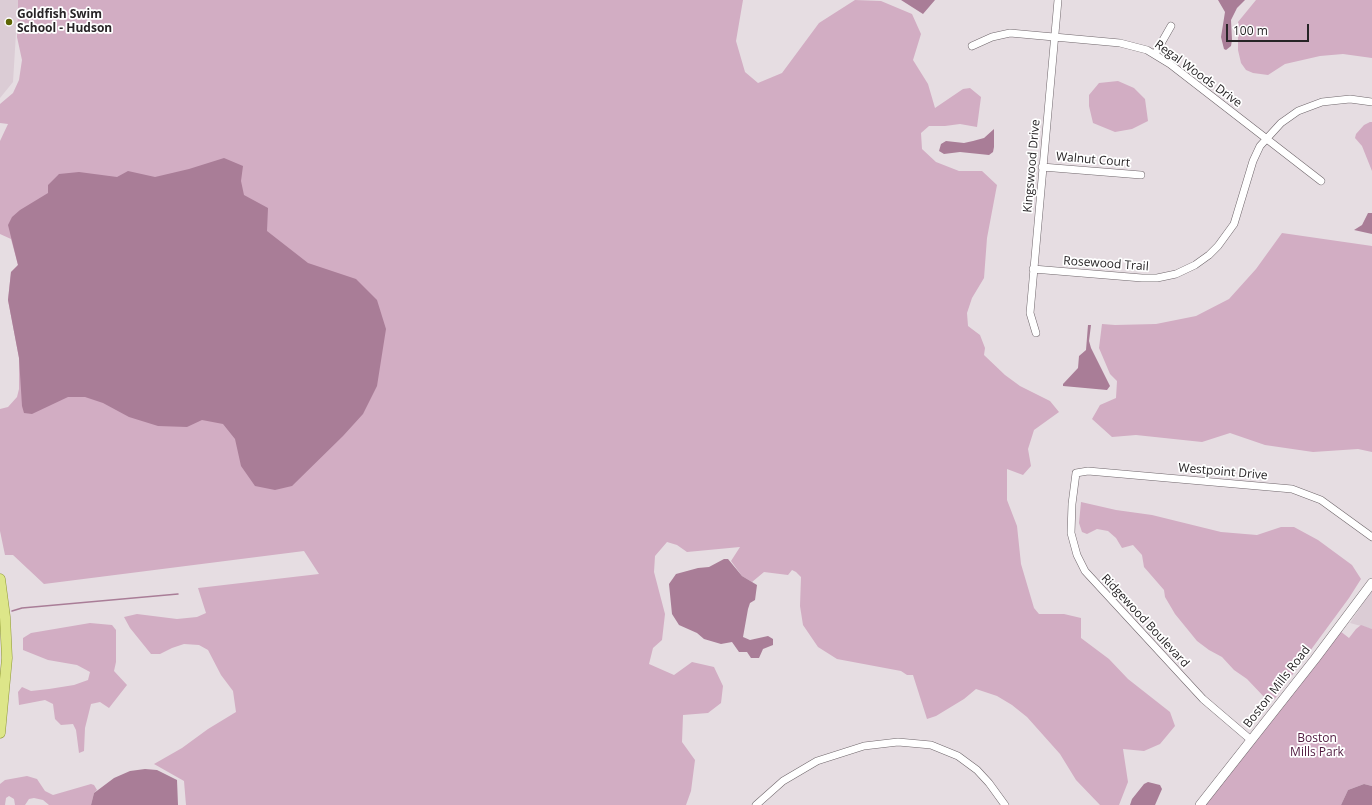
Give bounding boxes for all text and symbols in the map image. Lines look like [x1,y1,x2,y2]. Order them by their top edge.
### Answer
place label: Goldfish Swim School - Hudson [17,8,112,36]
scale bar [1228,16,1311,42]
marker: Goldfish Swim School - Hudson [4,17,14,27]
text: 100 m [1233,22,1268,39]
street label: Regal Woods Drive [1151,37,1245,111]
street label: Kingswood Drive [1021,119,1043,213]
street label: Walnut Court [1055,150,1131,170]
street label: Rosewood Trail [1063,254,1149,274]
street label: Westpoint Drive [1178,461,1268,483]
street label: Ridgewood Boulevard [1098,571,1192,671]
street label: Boston Mills Road [1241,643,1313,731]
park label: Boston Mills Park [1290,732,1344,760]

